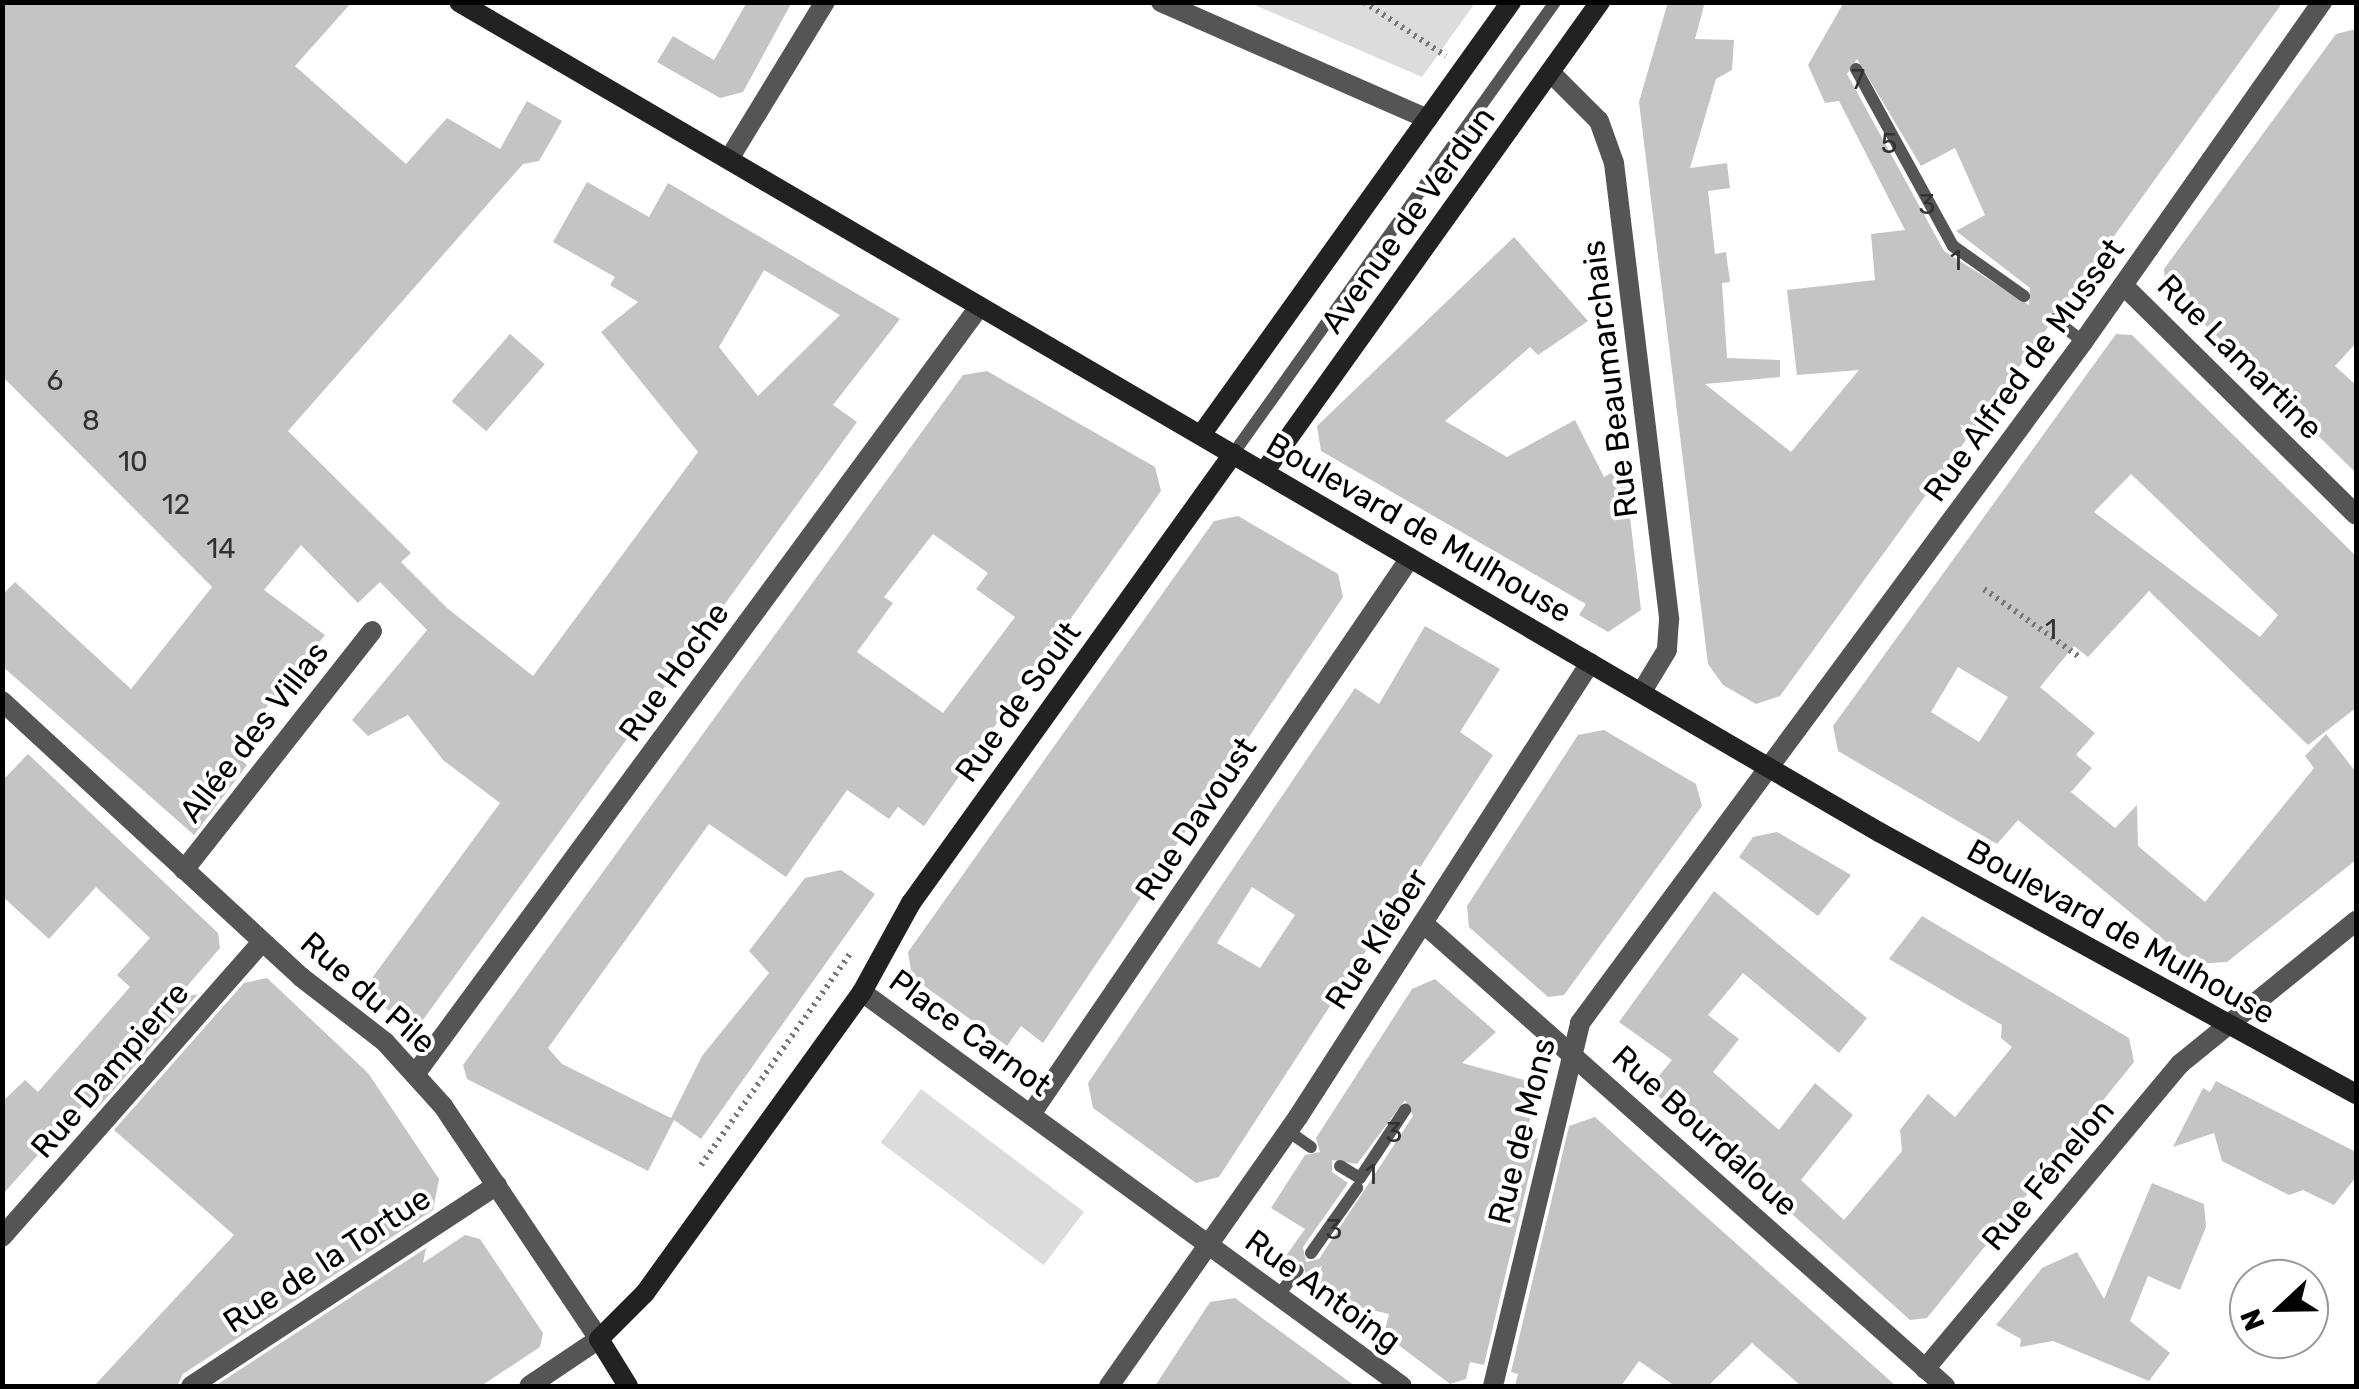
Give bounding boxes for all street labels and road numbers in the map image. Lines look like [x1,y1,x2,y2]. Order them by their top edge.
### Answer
street label: Avenue de Verdun [1313,99,1503,341]
street label: Rue Alfred de Musset [1915,231,2133,509]
street label: Rue Beaumarchais [1574,238,1646,520]
street label: Rue Lamartine [2150,267,2330,447]
street label: Boulevard de Mulhouse [1259,425,1579,631]
street label: Rue Hoche [611,595,737,749]
street label: Rue de Soult [947,614,1089,790]
street label: Allée des Villas [171,634,337,830]
street label: Rue Davoust [1127,730,1265,908]
street label: Boulevard de Mulhouse [1960,831,2282,1033]
street label: Rue Kléber [1317,861,1437,1017]
street label: Rue du Pile [293,924,443,1062]
street label: Place Carnot [882,961,1058,1105]
street label: Rue Dampierre [23,974,197,1166]
street label: Rue de Mons [1480,1034,1564,1228]
street label: Rue Bourdaloue [1604,1037,1806,1225]
street label: Rue Fénelon [1974,1092,2122,1258]
street label: Rue de la Tortue [216,1179,438,1341]
street label: Rue Antoing [1237,1221,1409,1361]

